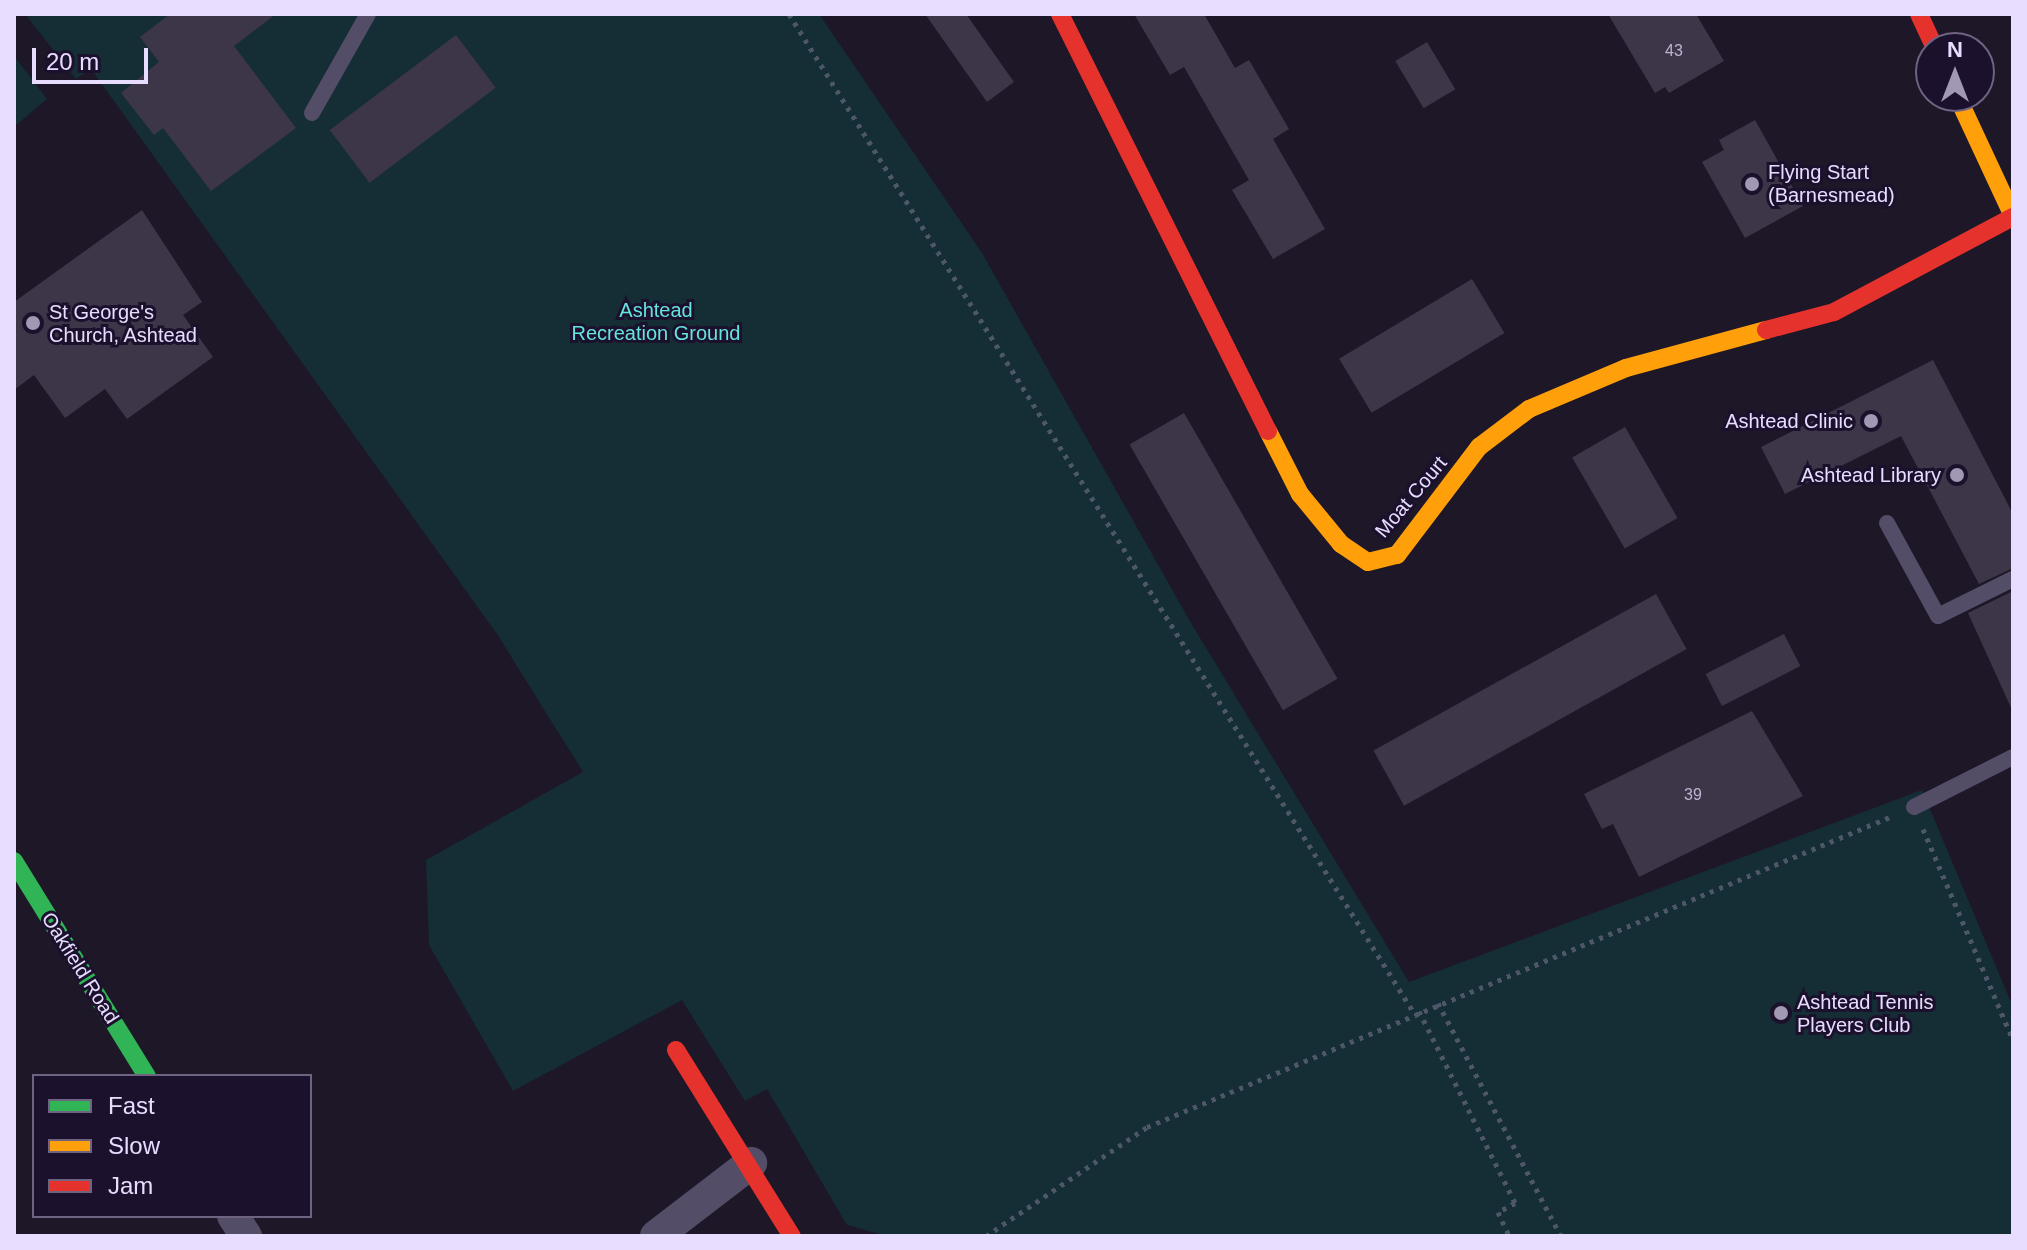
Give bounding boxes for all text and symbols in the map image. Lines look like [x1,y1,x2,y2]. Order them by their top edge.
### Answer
scale bar [36,32,152,82]
north arrow [1915,32,1995,112]
text: N [1947,37,1963,62]
house number: 43 [1665,41,1683,61]
text: 20 m [46,48,99,75]
place label: Flying Start (Barnesmead) [1768,160,1895,207]
marker: Flying Start (Barnesmead) [1743,175,1761,193]
park label: Ashtead Recreation Ground [572,299,740,346]
place label: St George's Church, Ashtead [49,300,198,347]
marker: St George's Church, Ashtead [24,314,42,332]
place label: Ashtead Clinic [1725,409,1853,433]
marker: Ashtead Clinic [1860,410,1882,432]
street label: Moat Court [1370,451,1452,543]
place label: Ashtead Library [1801,463,1941,487]
marker: Ashtead Library [1948,466,1966,484]
house number: 39 [1684,785,1702,805]
street label: Oakfield Road [36,908,124,1028]
place label: Ashtead Tennis Players Club [1797,990,1934,1037]
marker: Ashtead Tennis Players Club [1772,1004,1790,1022]
legend [32,1074,312,1218]
text: Fast [108,1092,155,1119]
text: Slow [108,1132,160,1159]
text: Jam [108,1172,153,1199]

